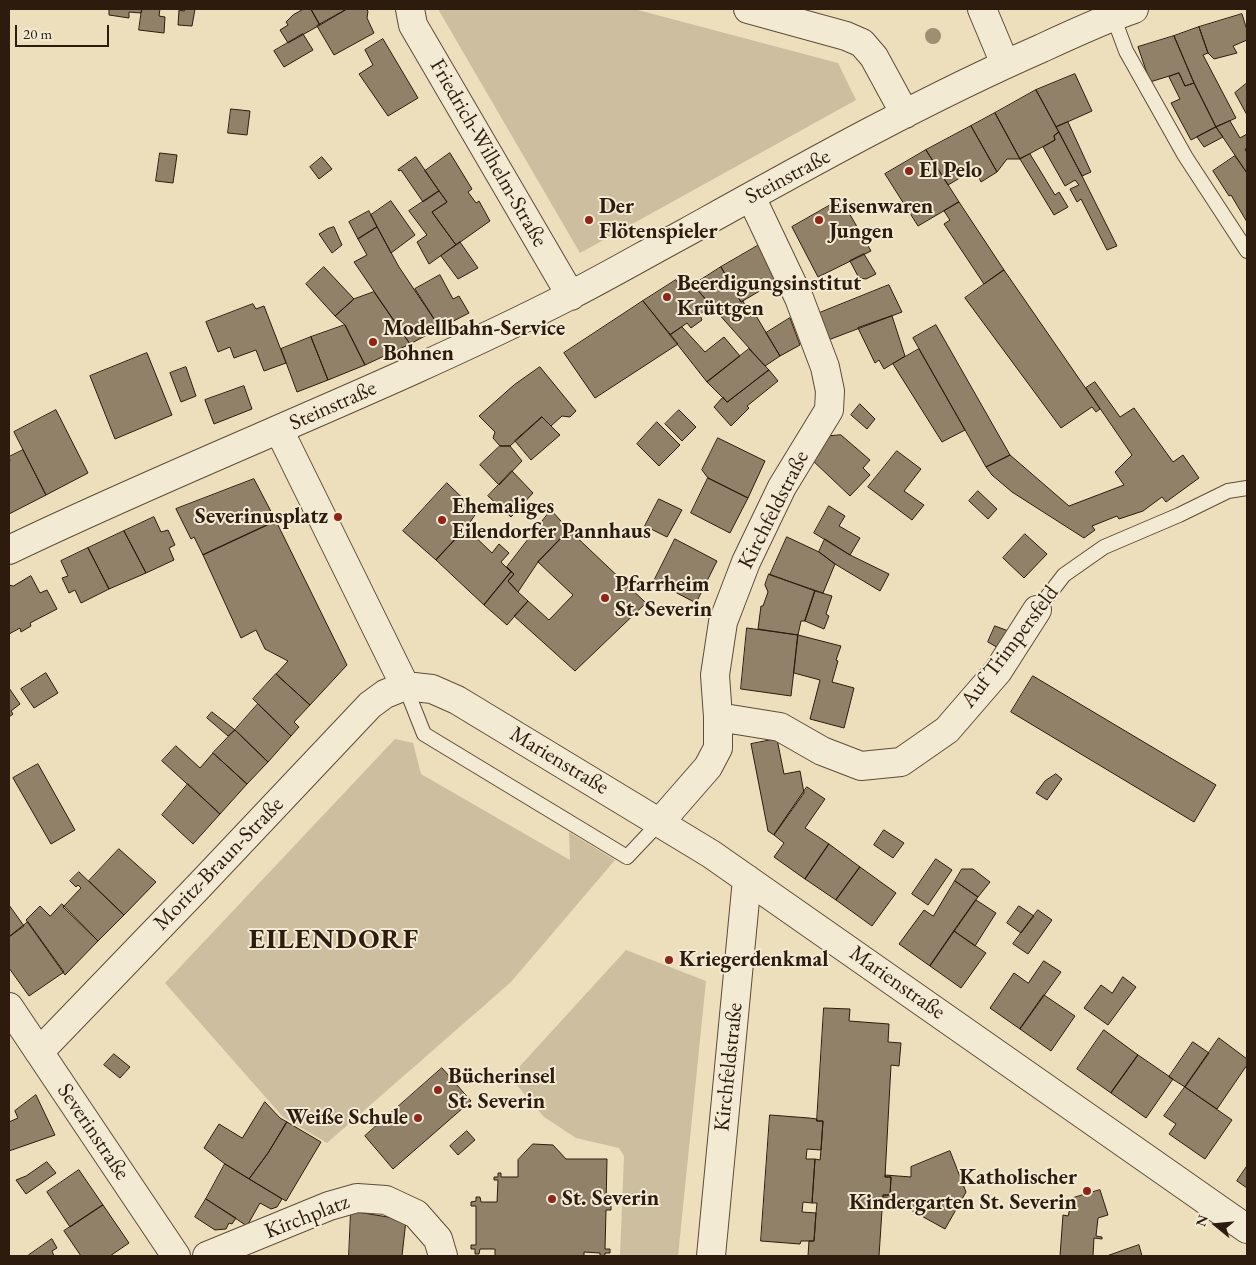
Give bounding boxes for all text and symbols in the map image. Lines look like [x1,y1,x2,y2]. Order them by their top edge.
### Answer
scale bar [18,15,111,47]
text: 20 m [23,24,52,43]
street label: Friedrich-Wilhelm-Straße [423,54,553,252]
street label: Steinstraße [741,144,835,210]
place label: El Pelo [919,158,982,184]
marker: El Pelo [903,165,915,177]
place label: Der Flötenspieler [599,194,718,245]
place label: Eisenwaren Jungen [829,194,933,245]
marker: Der Flötenspieler [583,214,595,226]
marker: Eisenwaren Jungen [813,214,825,226]
place label: Beerdigungsinstitut Krüttgen [677,271,861,322]
marker: Beerdigungsinstitut Krüttgen [661,291,673,303]
place label: Modellbahn-Service Bohnen [383,316,565,368]
marker: Modellbahn-Service Bohnen [367,336,379,348]
street label: Steinstraße [285,375,381,437]
street label: Kirchfeldstraße [733,446,815,574]
place label: Ehemaliges Eilendorfer Pannhaus [452,494,651,546]
place label: Severinusplatz [195,504,328,530]
marker: Severinusplatz [332,511,344,523]
marker: Ehemaliges Eilendorfer Pannhaus [436,514,448,526]
place label: Pfarrheim St. Severin [615,572,712,624]
street label: Auf Trimpersfeld [955,581,1065,713]
marker: Pfarrheim St. Severin [599,592,611,604]
street label: Marienstraße [505,721,613,801]
street label: Moritz-Braun-Straße [149,792,289,936]
district label: EILENDORF [248,923,420,957]
street label: Marienstraße [844,940,950,1026]
place label: Kriegerdenkmal [679,947,828,973]
marker: Kriegerdenkmal [663,954,675,966]
street label: Kirchfeldstraße [709,1001,749,1133]
place label: Bücherinsel St. Severin [448,1064,556,1116]
street label: Severinstraße [51,1079,135,1185]
marker: Bücherinsel St. Severin [432,1084,444,1096]
place label: Weiße Schule [286,1105,408,1131]
marker: Weiße Schule [412,1112,424,1124]
place label: Katholischer Kindergarten St. Severin [849,1165,1077,1216]
marker: Katholischer Kindergarten St. Severin [1081,1185,1093,1197]
place label: St. Severin [562,1186,659,1212]
street label: Kirchplatz [261,1189,353,1245]
marker: St. Severin [546,1193,558,1205]
north arrow [1191,1200,1241,1250]
text: N [1191,1213,1212,1229]

